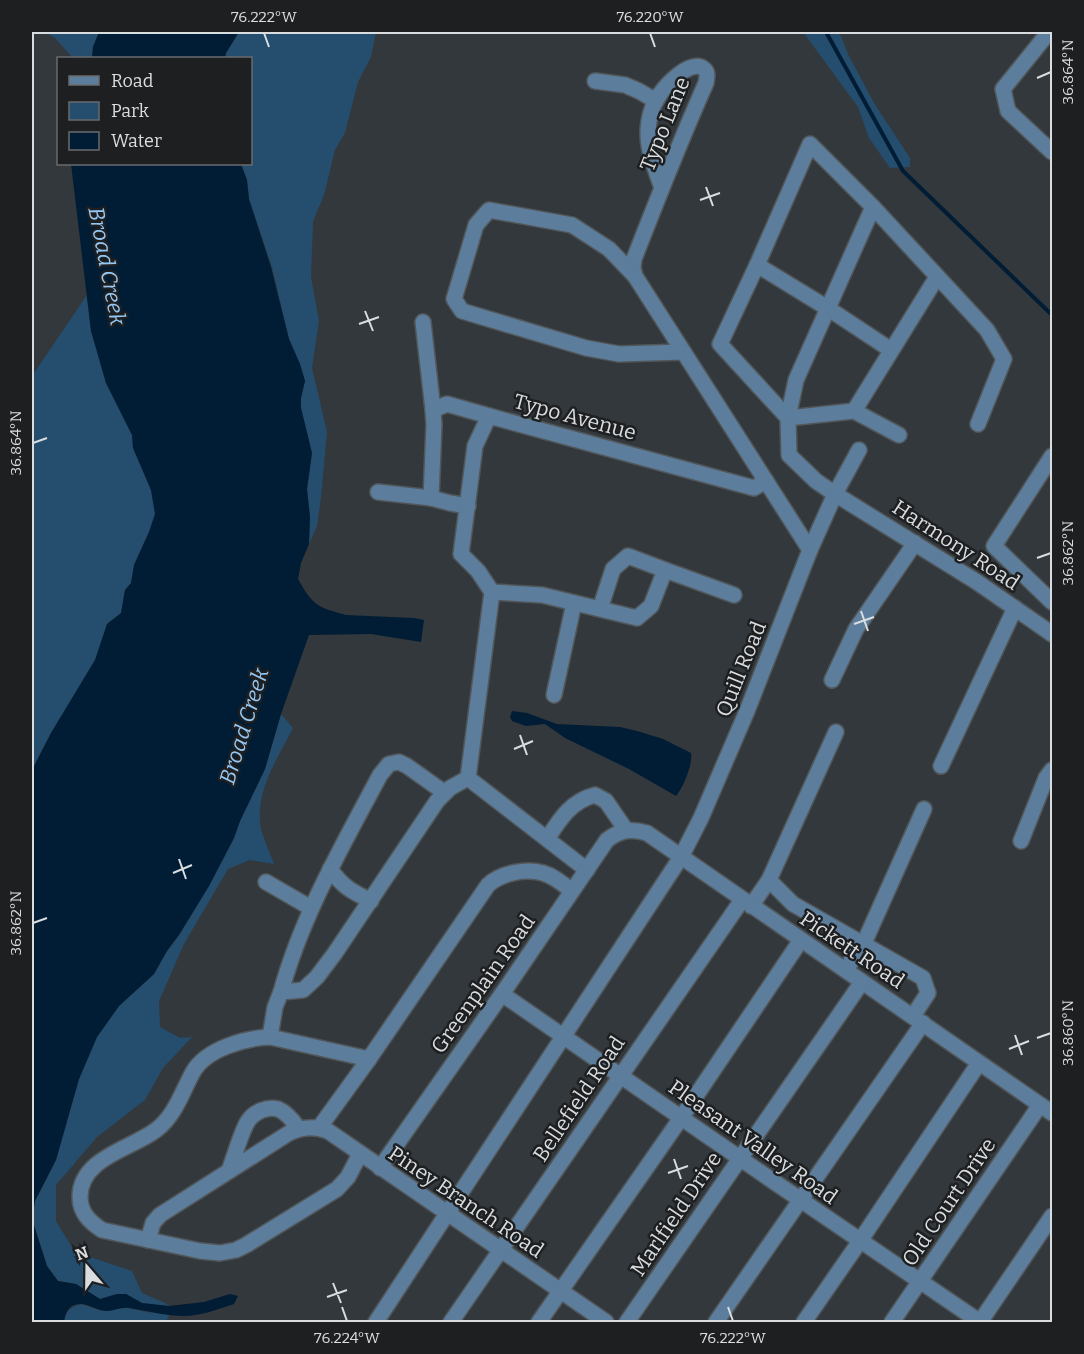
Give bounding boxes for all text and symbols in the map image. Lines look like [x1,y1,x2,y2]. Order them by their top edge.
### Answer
text: 76.222°W [231,8,298,26]
text: 76.220°W [616,8,684,26]
text: 36.864°N [1059,39,1077,105]
legend [57,57,252,165]
text: Road [111,70,154,92]
street label: Typo Lane [634,73,696,175]
text: Park [111,100,150,122]
text: Water [111,130,162,152]
water label: Broad Creek [82,204,132,329]
street label: Typo Avenue [511,388,639,446]
text: 36.864°N [7,410,25,476]
street label: Harmony Road [888,494,1024,596]
text: 36.862°N [1059,520,1077,585]
street label: Quill Road [710,618,772,720]
water label: Broad Creek [214,664,275,787]
text: 36.862°N [7,890,25,955]
street label: Pickett Road [795,906,909,994]
street label: Greenplain Road [425,910,541,1058]
text: 36.860°N [1059,1000,1077,1066]
street label: Bellefield Road [527,1031,631,1167]
street label: Pleasant Valley Road [664,1074,842,1210]
street label: Old Court Drive [897,1133,1001,1271]
street label: Piney Branch Road [383,1140,549,1264]
street label: Marlfield Drive [625,1147,727,1281]
north arrow [57,1237,117,1297]
text: N [73,1242,91,1264]
text: 76.224°W [314,1329,381,1347]
text: 76.222°W [700,1329,767,1347]

